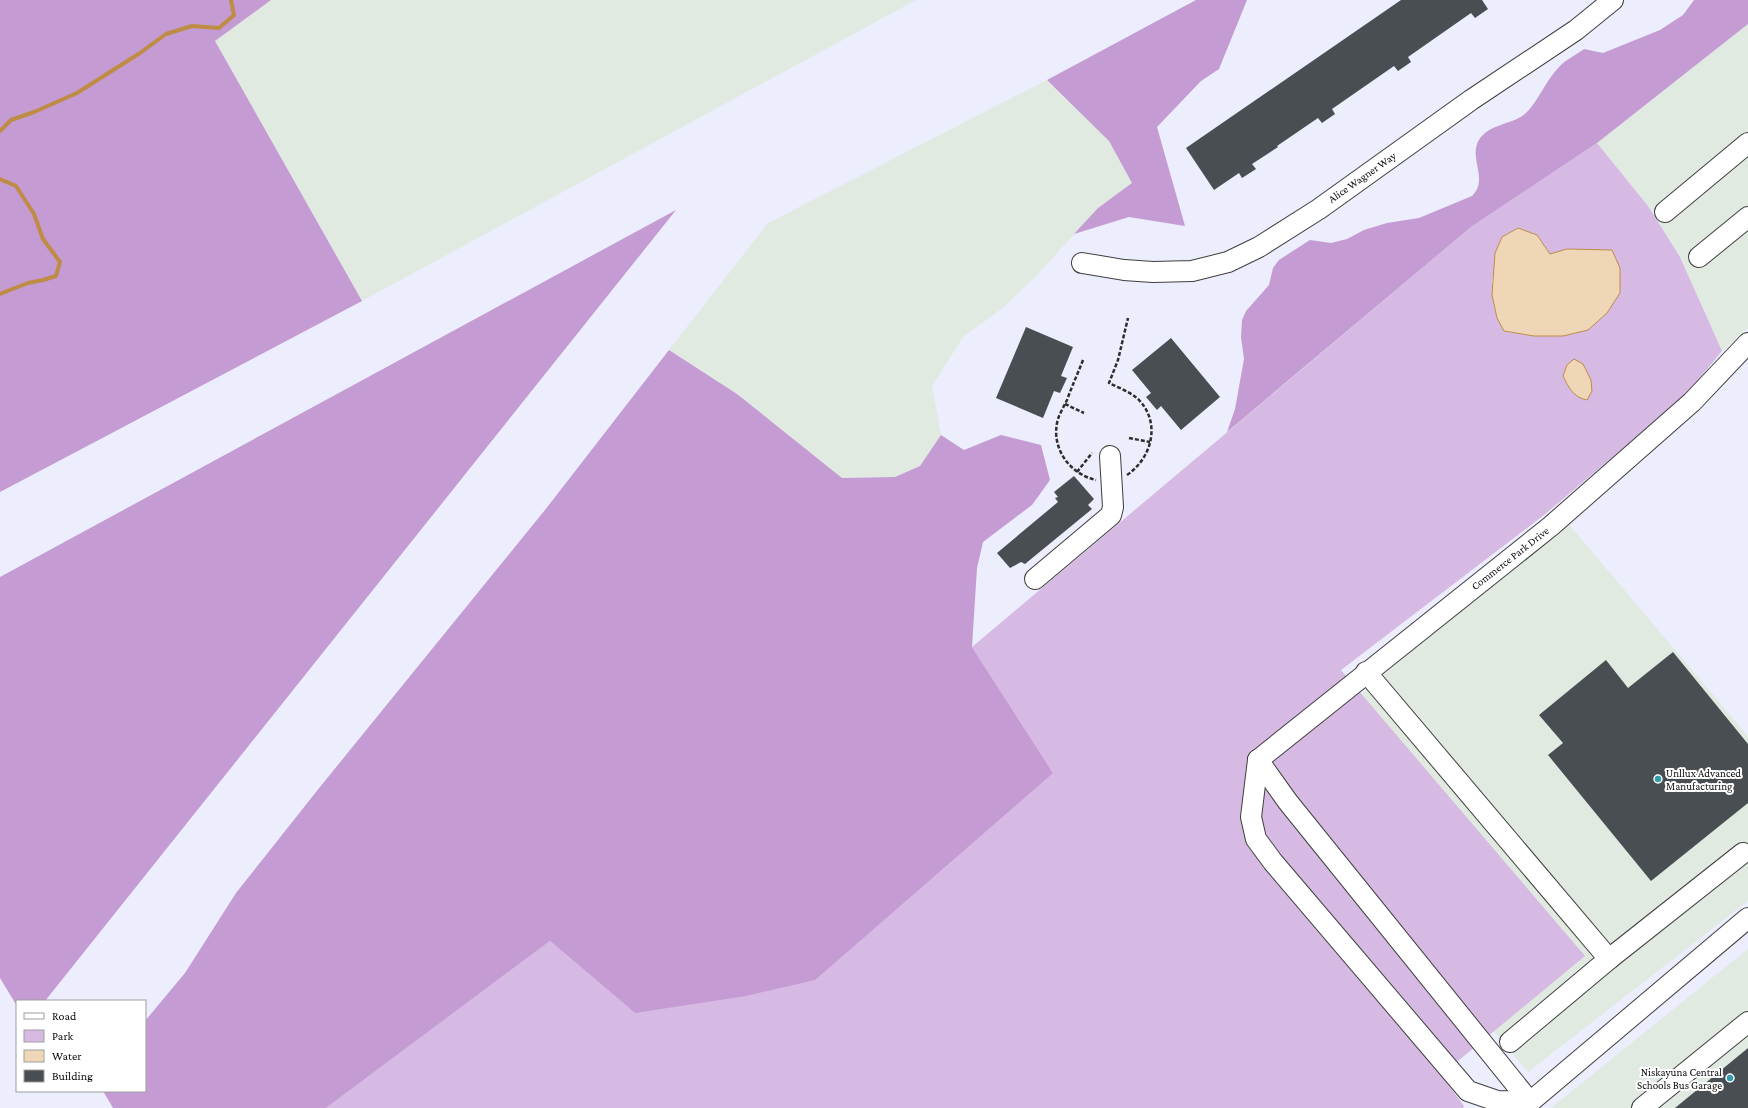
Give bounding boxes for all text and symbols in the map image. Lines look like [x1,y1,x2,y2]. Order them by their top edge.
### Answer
street label: Alice Wagner Way [1326,149,1399,206]
street label: Commerce Park Drive [1469,524,1551,592]
place label: Unllux Advanced Manufacturing [1666,767,1741,793]
marker: Unllux Advanced Manufacturing [1653,774,1663,784]
legend [16,1000,146,1092]
text: Road [52,1009,77,1023]
text: Park [52,1029,74,1043]
text: Water [52,1049,82,1063]
place label: Niskayuna Central Schools Bus Garage [1637,1066,1722,1092]
text: Building [52,1069,93,1083]
marker: Niskayuna Central Schools Bus Garage [1725,1073,1735,1083]

